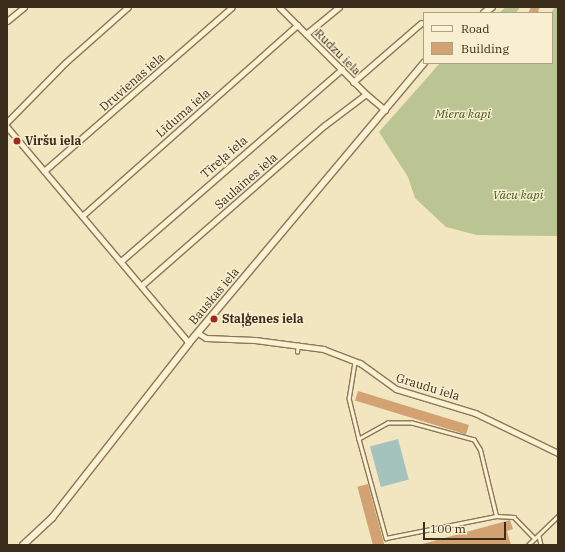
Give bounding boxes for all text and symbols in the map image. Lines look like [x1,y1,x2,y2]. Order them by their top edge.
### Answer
legend [423,12,553,64]
text: Road [461,21,490,36]
street label: Rudzu iela [312,26,364,78]
text: Building [461,41,509,56]
street label: Druvienas iela [97,50,167,114]
street label: Līduma iela [153,86,213,140]
park label: Miera kapi [435,107,491,121]
street label: Tīreļa iela [198,133,250,181]
place label: Viršu iela [25,134,81,148]
marker: Viršu iela [12,136,22,146]
street label: Saulaines iela [212,150,280,212]
park label: Vācu kapi [493,188,543,202]
street label: Bauskas iela [186,264,242,328]
place label: Staļģenes iela [222,312,303,326]
marker: Staļģenes iela [209,314,219,324]
street label: Graudu iela [394,371,462,403]
scale bar [425,514,508,540]
text: 100 m [430,521,466,536]

